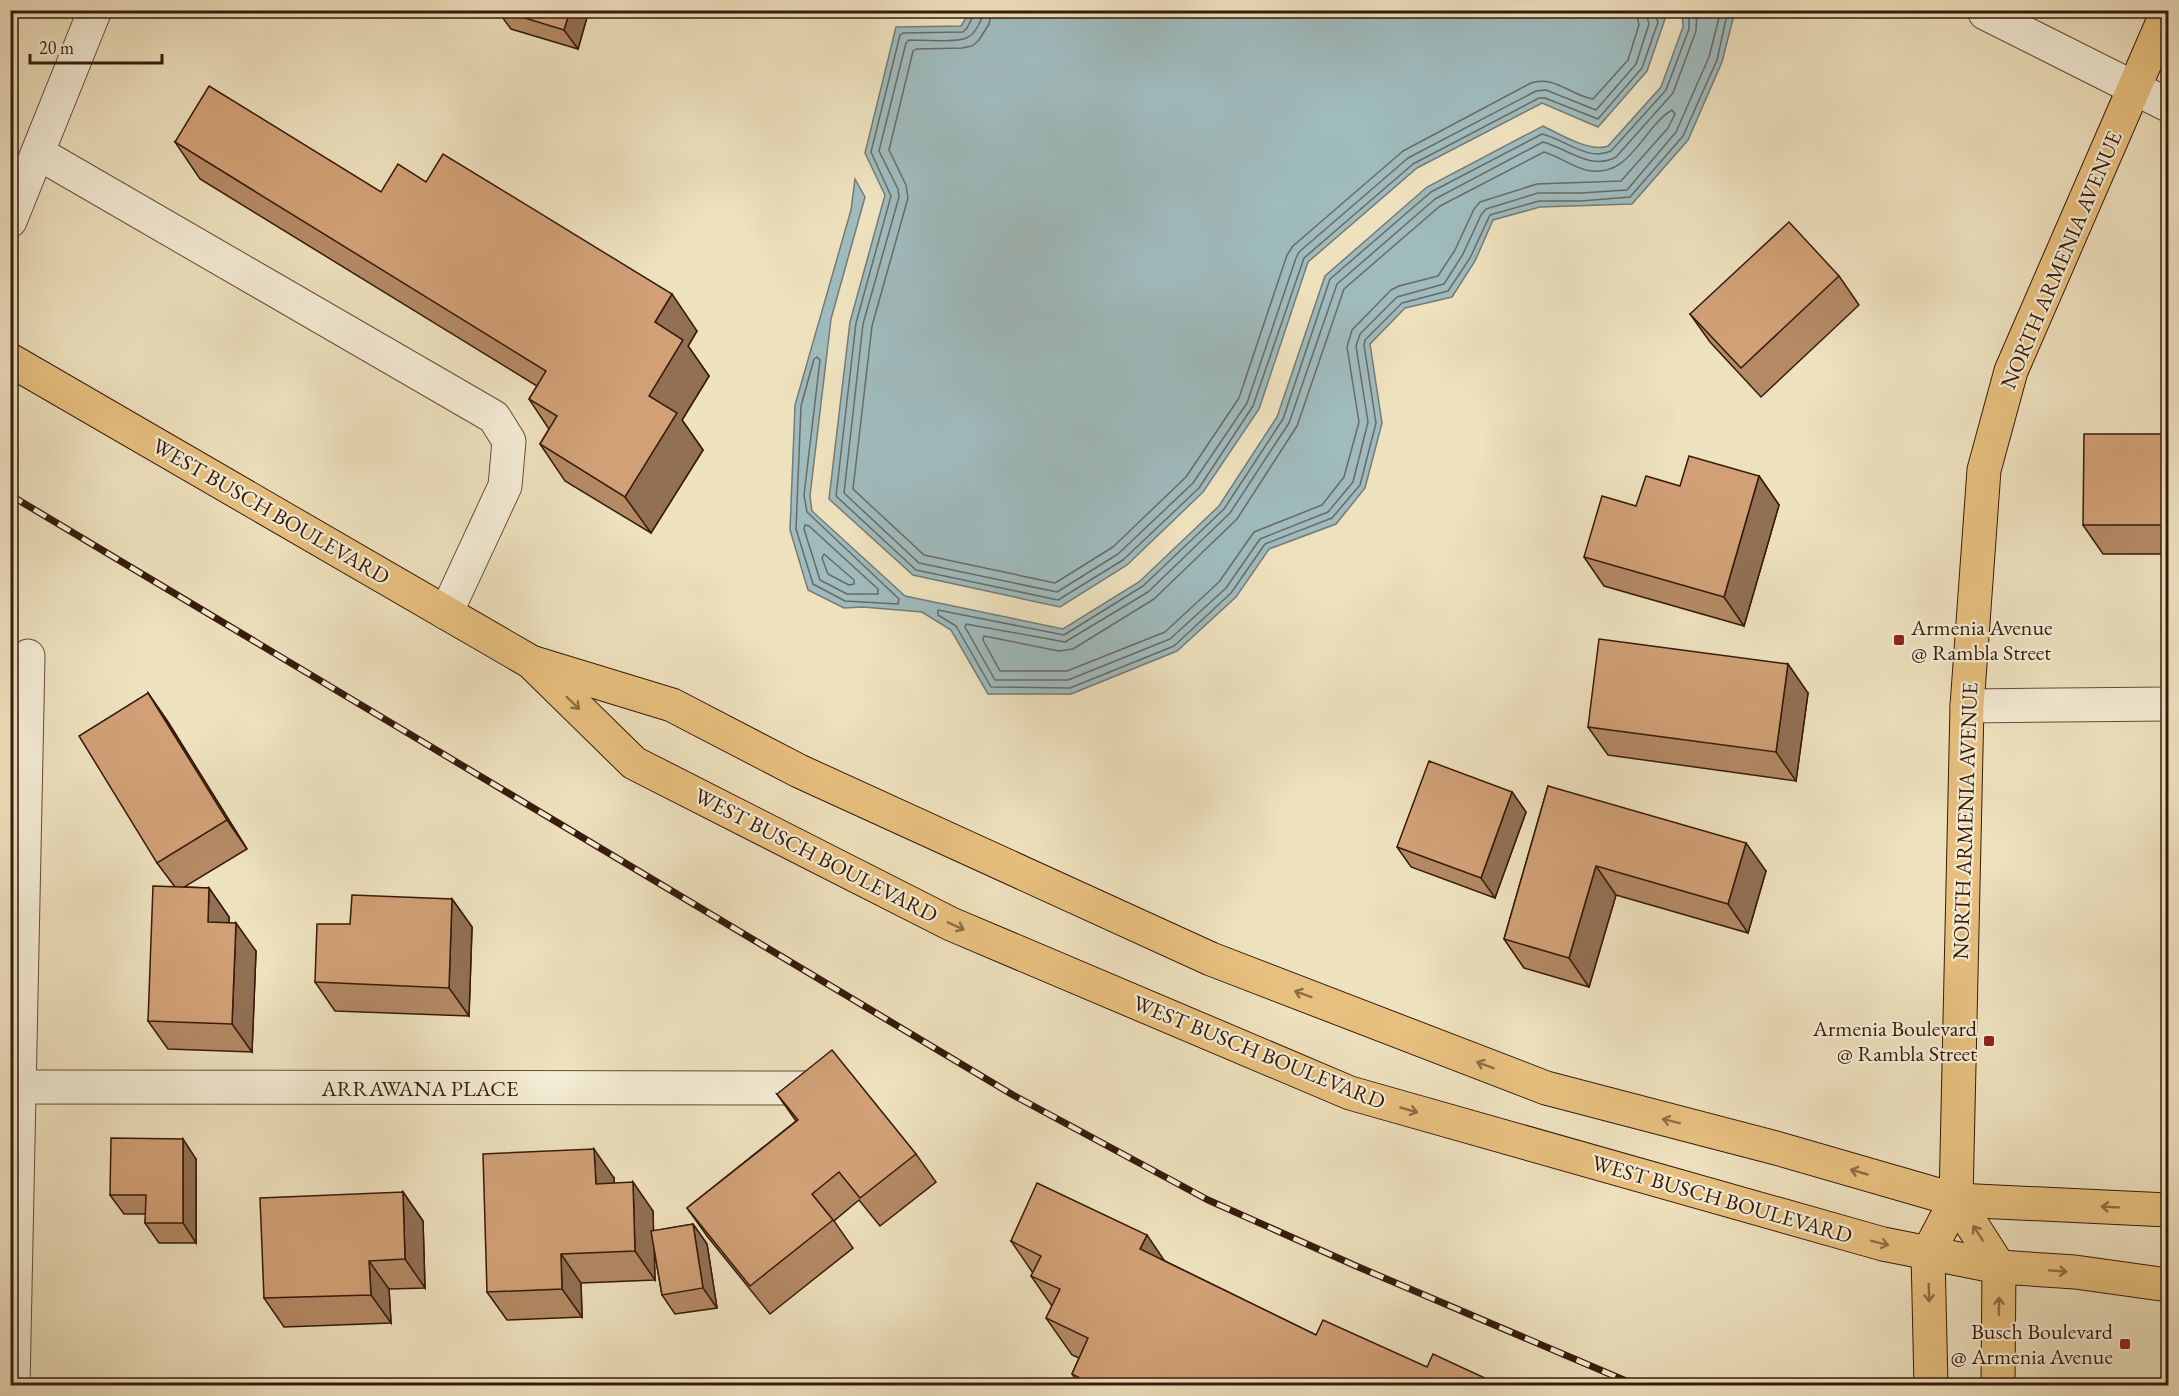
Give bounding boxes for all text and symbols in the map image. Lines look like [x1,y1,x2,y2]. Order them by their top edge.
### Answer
scale bar [30,27,162,65]
text: 20 m [39,36,74,59]
street label: NORTH ARMENIA AVENUE [1993,127,2129,393]
street label: WEST BUSCH BOULEVARD [147,431,395,591]
place label: Armenia Avenue @ Rambla Street [1910,613,2053,667]
marker: Armenia Avenue @ Rambla Street [1892,633,1906,647]
street label: NORTH ARMENIA AVENUE [1946,682,1984,960]
one-way arrow [565,695,580,710]
street label: WEST BUSCH BOULEVARD [689,781,943,929]
one-way arrow [947,921,965,933]
street label: WEST BUSCH BOULEVARD [1129,988,1389,1116]
one-way arrow [1294,988,1312,999]
place label: Armenia Boulevard @ Rambla Street [1812,1014,1978,1068]
marker: Armenia Boulevard @ Rambla Street [1982,1034,1996,1048]
one-way arrow [1476,1058,1494,1069]
street label: ARRAWANA PLACE [321,1074,518,1103]
one-way arrow [1399,1105,1418,1116]
one-way arrow [1662,1114,1681,1126]
street label: WEST BUSCH BOULEVARD [1588,1148,1856,1250]
one-way arrow [1850,1166,1869,1177]
one-way arrow [2101,1201,2121,1212]
one-way arrow [1971,1225,1983,1242]
one-way arrow [1870,1237,1889,1249]
one-way arrow [2047,1266,2067,1277]
one-way arrow [1923,1283,1934,1303]
one-way arrow [1993,1297,2004,1317]
place label: Busch Boulevard @ Armenia Avenue [1951,1317,2114,1371]
marker: Busch Boulevard @ Armenia Avenue [2118,1337,2132,1351]

